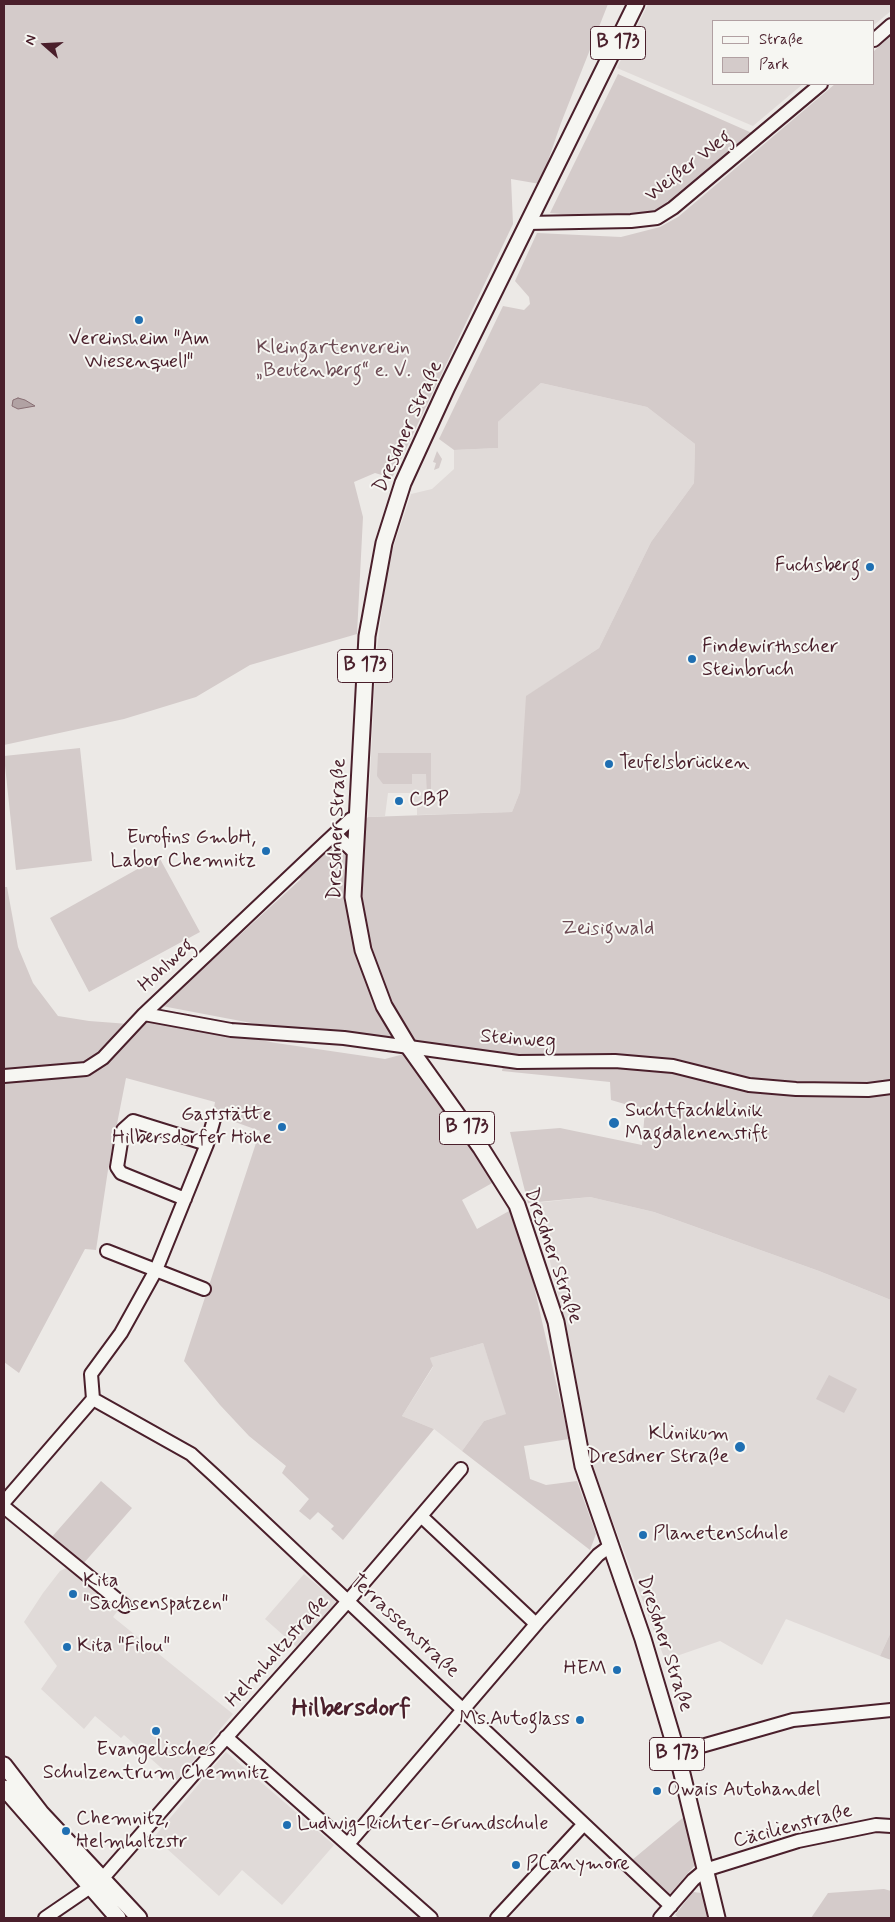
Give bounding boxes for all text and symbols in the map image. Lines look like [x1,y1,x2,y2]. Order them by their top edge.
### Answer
north arrow [20,20,70,70]
legend [712,20,875,85]
road number: B 173 [590,26,646,59]
text: Straße [759,30,803,50]
text: N [21,33,41,47]
text: Park [759,55,789,75]
street label: Weißer Weg [641,126,737,208]
marker: Vereinsheim "Am Wiesenquell" [133,314,145,326]
place label: Vereinsheim "Am Wiesenquell" [69,328,209,375]
park label: Kleingartenverein „Beutenberg“ e. V. [255,337,411,384]
street label: Dresdner Straße [369,357,449,497]
place label: Fuchsberg [775,555,860,579]
marker: Fuchsberg [864,561,876,573]
place label: Findewirthscher Steinbruch [702,636,838,683]
road number: B 173 [338,649,392,682]
marker: Findewirthscher Steinbruch [686,653,698,665]
place label: Teufelsbrücken [619,752,749,776]
street label: Dresdner Straße [324,758,352,900]
marker: Teufelsbrücken [603,758,615,770]
place label: CBP [409,789,448,813]
marker: CBP [393,795,405,807]
place label: Eurofins GmbH, Labor Chemnitz [110,827,256,874]
marker: Eurofins GmbH, Labor Chemnitz [260,845,272,857]
park label: Zeisigwald [562,918,654,942]
street label: Hohlweg [134,934,200,998]
street label: Steinweg [479,1025,557,1055]
place label: Suchtfachklinik Magdalenenstift [625,1100,768,1147]
place label: Gaststätte Hilbersdorfer Höhe [112,1104,272,1151]
road number: B 173 [440,1112,494,1144]
marker: Suchtfachklinik Magdalenenstift [607,1116,621,1130]
marker: Gaststätte Hilbersdorfer Höhe [276,1121,288,1133]
street label: Dresdner Straße [518,1185,586,1327]
place label: Klinikum Dresdner Straße [587,1423,729,1470]
marker: Klinikum Dresdner Straße [733,1440,747,1454]
place label: Planetenschule [653,1523,788,1547]
marker: Planetenschule [637,1529,649,1541]
place label: Kita "Sachsenspatzen" [83,1570,228,1617]
street label: Terrassenstraße [344,1570,464,1684]
street label: Dresdner Straße [631,1573,697,1715]
marker: Kita "Sachsenspatzen" [67,1588,79,1600]
street label: Helmholtzstraße [221,1591,335,1713]
place label: Kita "Filou" [77,1635,170,1659]
marker: Kita "Filou" [61,1641,73,1653]
place label: HEM [564,1658,607,1682]
marker: HEM [611,1664,623,1676]
district label: Hilbersdorf [291,1695,411,1725]
place label: Ms.Autoglass [459,1708,570,1732]
marker: Ms.Autoglass [574,1714,586,1726]
marker: Evangelisches Schulzentrum Chemnitz [150,1725,162,1737]
road number: B 173 [650,1738,704,1770]
place label: Evangelisches Schulzentrum Chemnitz [43,1739,269,1786]
place label: Owais Autohandel [667,1779,821,1803]
marker: Owais Autohandel [651,1785,663,1797]
street label: Cäcilienstraße [731,1800,855,1854]
place label: Chemnitz, Helmholtzstr [76,1808,187,1855]
place label: Ludwig-Richter-Grundschule [297,1813,548,1837]
marker: Ludwig-Richter-Grundschule [281,1819,293,1831]
marker: Chemnitz, Helmholtzstr [60,1825,72,1837]
place label: PCanymore [526,1853,630,1877]
marker: PCanymore [510,1859,522,1871]

